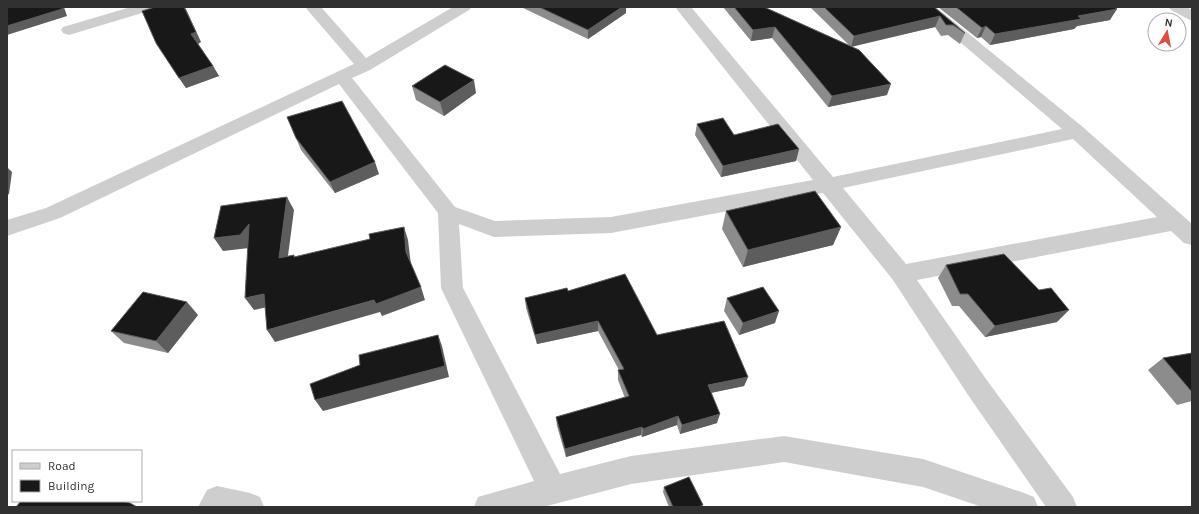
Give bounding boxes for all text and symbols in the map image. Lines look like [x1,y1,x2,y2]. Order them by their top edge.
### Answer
north arrow [1147,12,1187,52]
text: N [1164,16,1174,30]
legend [12,450,142,502]
text: Road [48,459,76,473]
text: Building [48,479,95,493]

